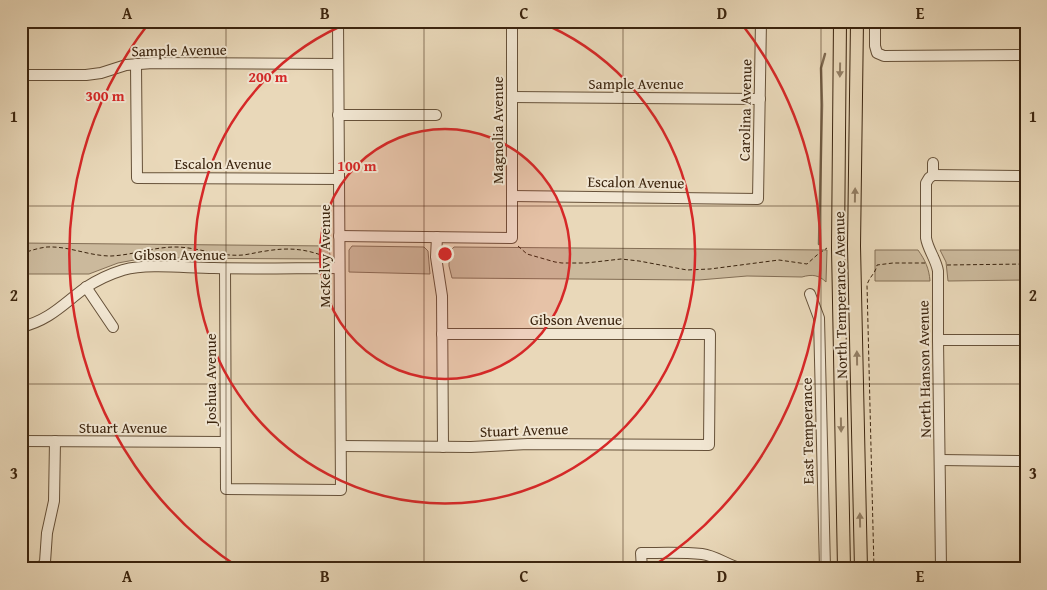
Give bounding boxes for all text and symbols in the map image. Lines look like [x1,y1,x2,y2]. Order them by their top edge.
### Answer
text: A [122,1,133,25]
text: B [320,1,330,25]
text: C [519,1,529,25]
text: D [717,1,727,25]
text: E [916,1,925,25]
street label: Sample Avenue [131,39,227,61]
street label: Carolina Avenue [734,59,756,161]
one-way arrow [835,62,843,78]
text: 200 m [248,66,288,87]
street label: Sample Avenue [588,73,684,94]
street label: Magnolia Avenue [487,76,508,184]
text: 300 m [85,85,125,106]
text: 1 [10,104,18,128]
text: 1 [1029,104,1037,128]
street label: Escalon Avenue [175,153,271,174]
text: 100 m [337,155,377,176]
street label: Escalon Avenue [587,171,685,193]
one-way arrow [851,187,859,203]
street label: McKelvy Avenue [314,204,335,308]
street label: North Temperance Avenue [828,211,852,379]
street label: Gibson Avenue [134,244,226,265]
centre of rings [436,245,454,263]
text: 2 [10,283,18,307]
text: 2 [1029,283,1037,307]
street label: North Hanson Avenue [912,300,936,438]
street label: Gibson Avenue [530,309,622,330]
street label: Joshua Avenue [200,333,221,427]
one-way arrow [853,349,861,365]
street label: East Temperance [796,377,818,485]
street label: Stuart Avenue [79,417,167,438]
one-way arrow [837,417,845,433]
street label: Stuart Avenue [479,418,569,442]
text: 3 [10,461,18,485]
text: 3 [1029,461,1037,485]
one-way arrow [856,512,864,528]
text: A [122,564,133,588]
text: B [320,564,330,588]
text: C [519,564,529,588]
text: D [717,564,727,588]
text: E [916,564,925,588]

